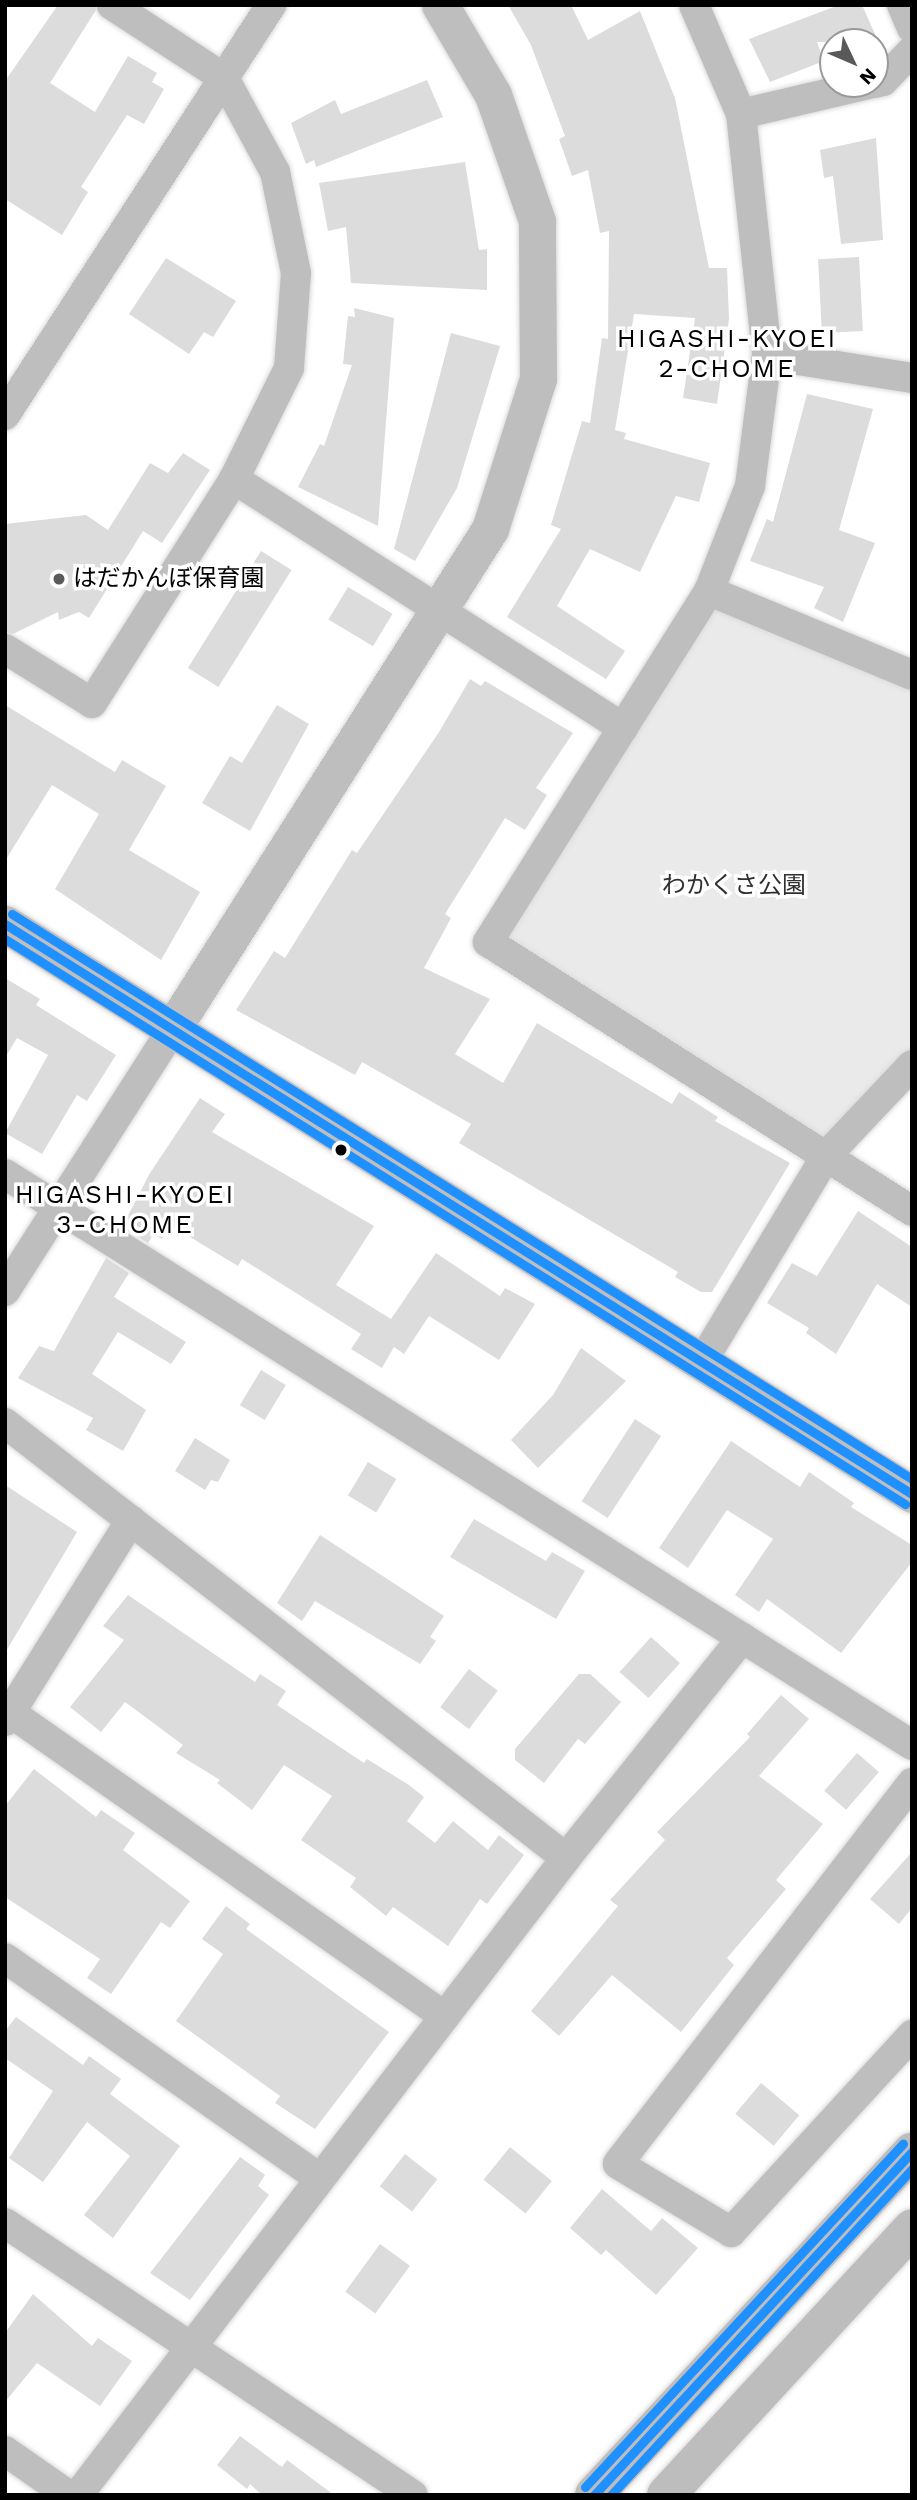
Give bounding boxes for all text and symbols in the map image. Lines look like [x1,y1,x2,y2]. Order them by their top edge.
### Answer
north arrow [819,28,889,98]
text: N [855,63,881,90]
district label: HIGASHI-KYOEI 2-CHOME [618,323,836,384]
place label: はだかんぼ保育園 [73,565,265,593]
marker: はだかんぼ保育園 [51,571,67,587]
park label: わかくさ公園 [662,872,806,900]
unlabelled marker [334,1143,348,1157]
district label: HIGASHI-KYOEI 3-CHOME [16,1179,234,1240]

